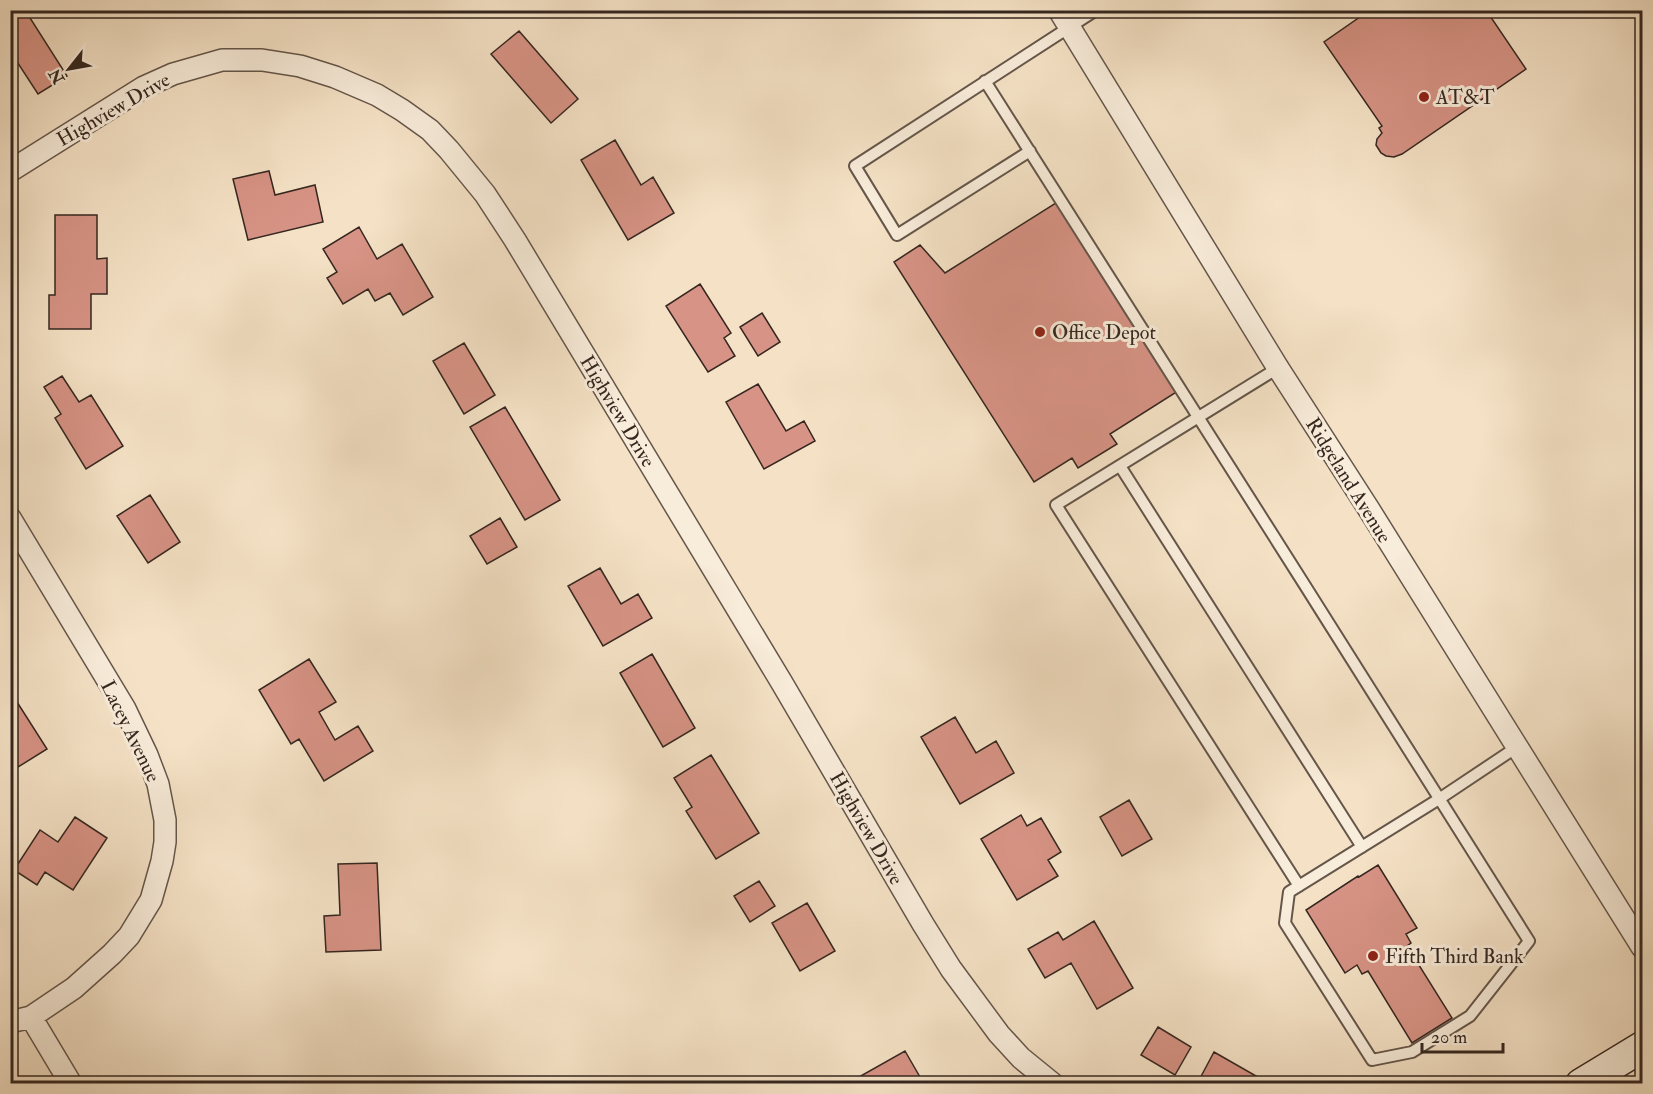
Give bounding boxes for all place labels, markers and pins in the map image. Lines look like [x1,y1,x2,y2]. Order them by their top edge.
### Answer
place label: AT&T [1435,85,1495,110]
marker: AT&T [1417,90,1431,104]
place label: Office Depot [1052,320,1156,346]
marker: Office Depot [1033,325,1047,339]
place label: Fifth Third Bank [1385,944,1524,969]
marker: Fifth Third Bank [1366,949,1380,963]

